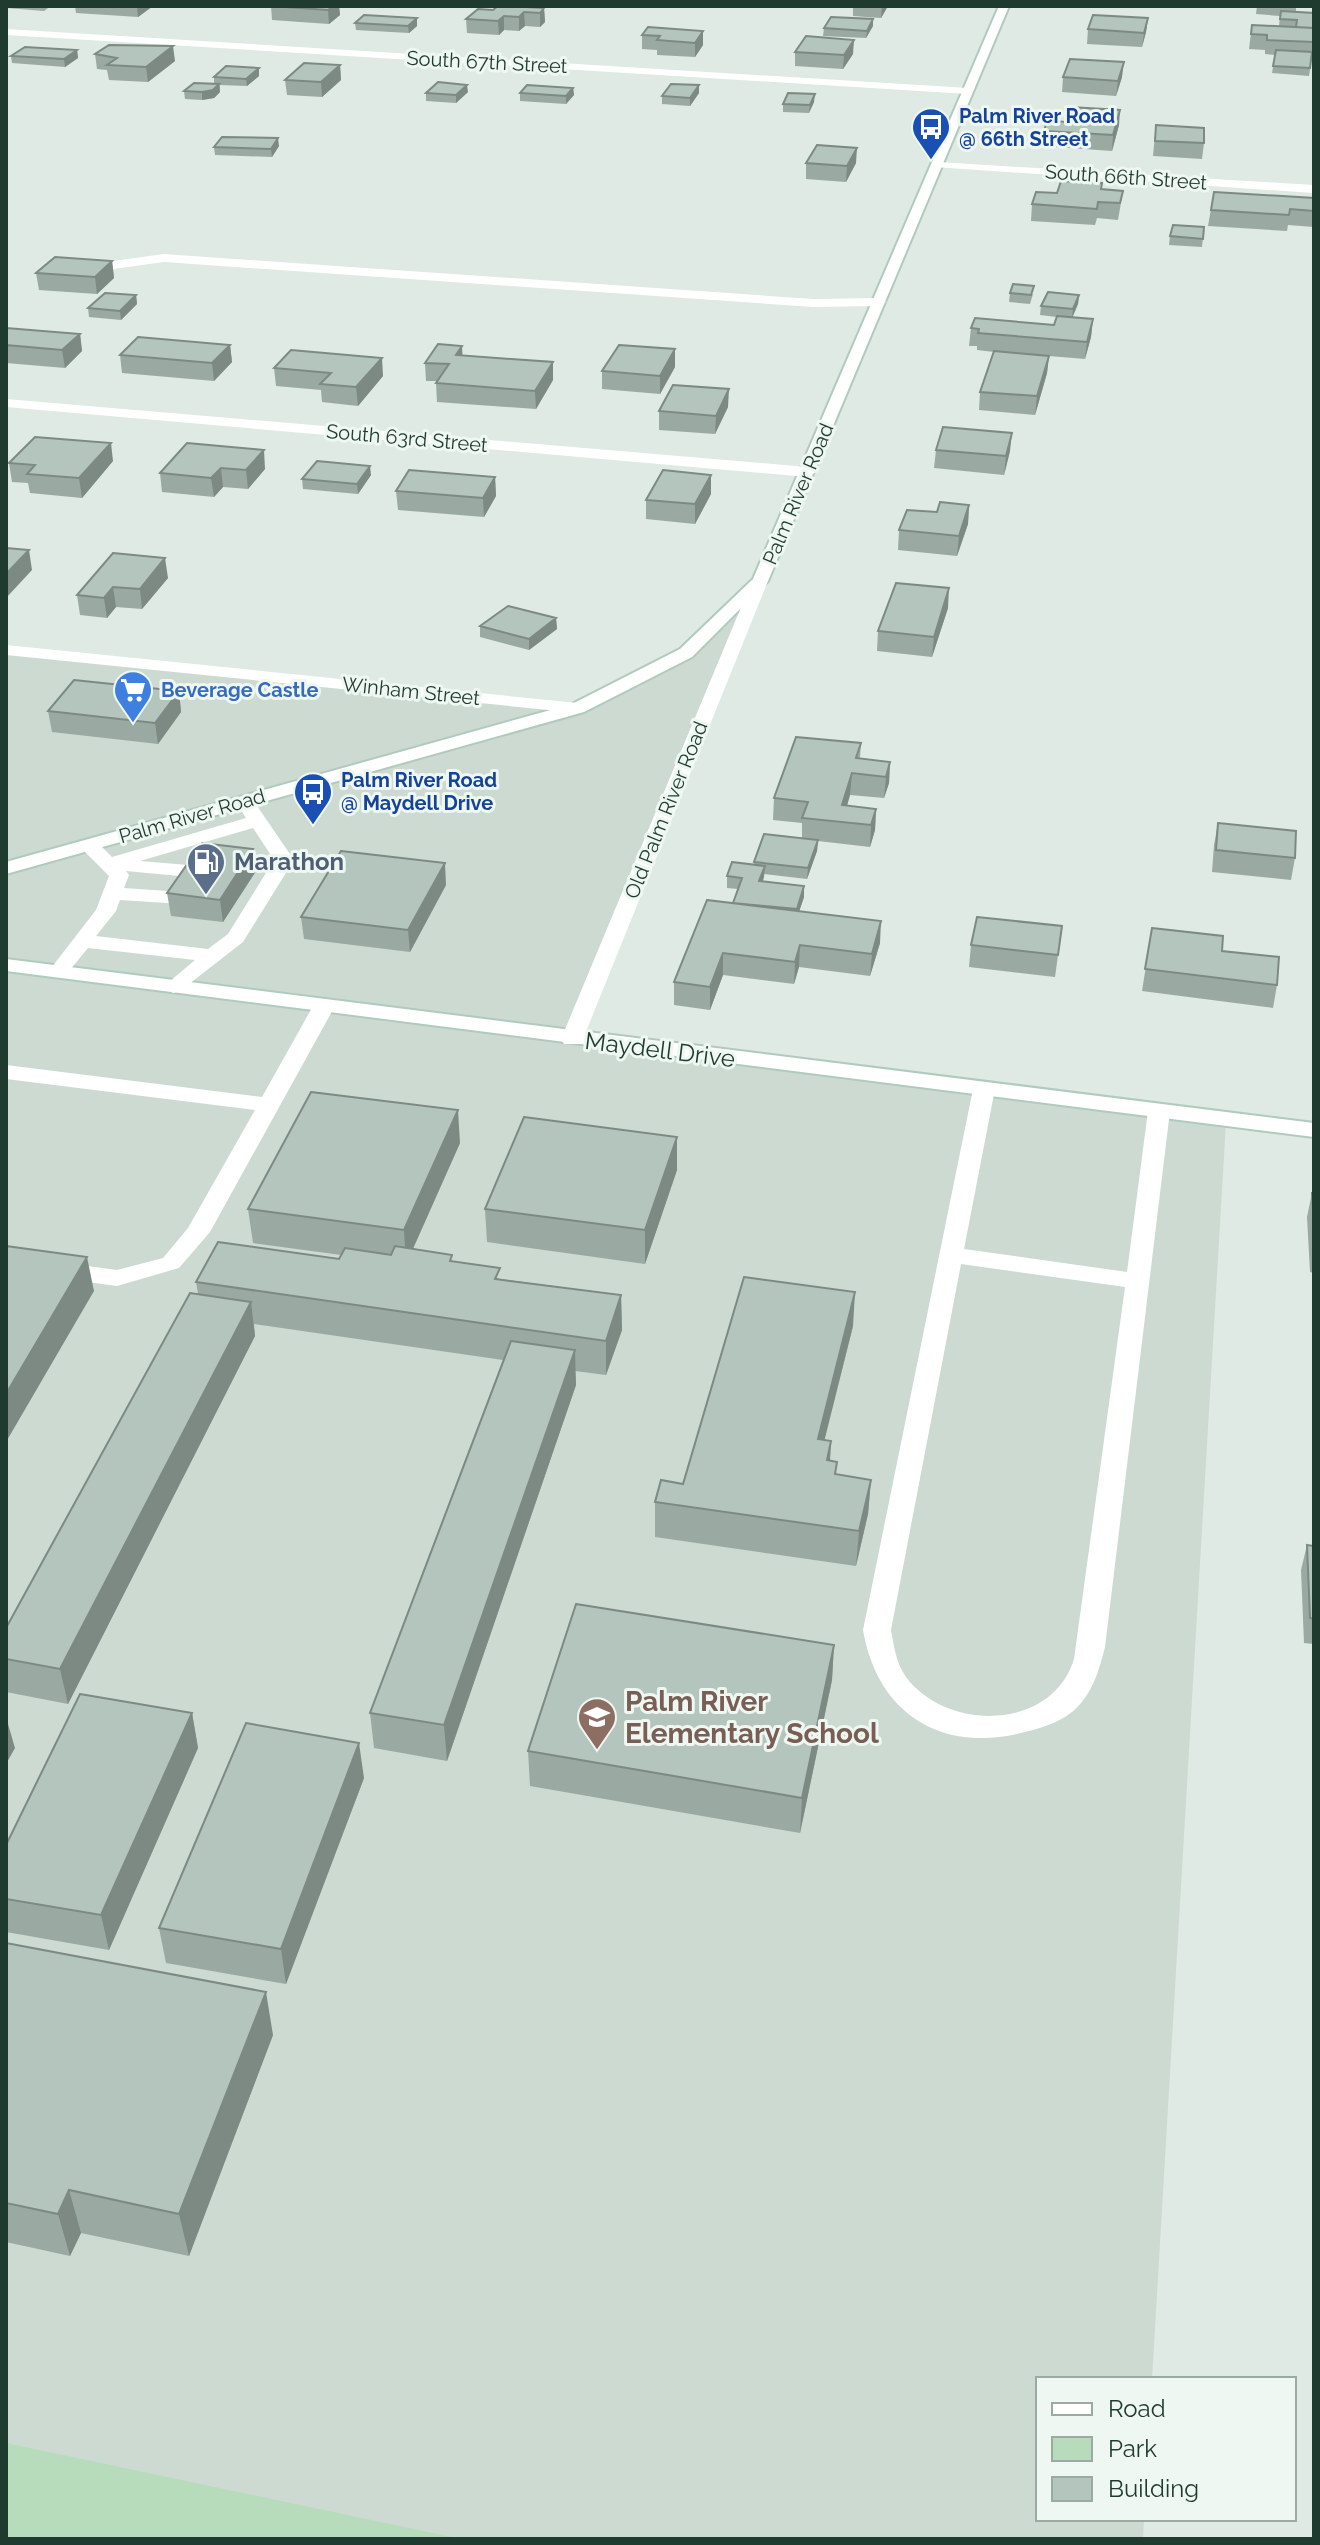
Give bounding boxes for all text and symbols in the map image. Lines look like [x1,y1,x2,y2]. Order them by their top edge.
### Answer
street label: South 67th Street [406,46,568,78]
place label: Palm River Road @ 66th Street [959,104,1115,151]
bus stop icon: Palm River Road @ 66th Street [910,106,952,161]
street label: South 66th Street [1044,159,1208,195]
street label: South 63rd Street [325,419,489,457]
street label: Palm River Road [757,420,839,568]
supermarket icon: Beverage Castle [112,669,154,724]
street label: Winham Street [341,672,481,710]
place label: Beverage Castle [161,678,319,702]
street label: Old Palm River Road [619,718,713,902]
place label: Palm River Road @ Maydell Drive [341,768,497,815]
bus stop icon: Palm River Road @ Maydell Drive [292,771,334,826]
street label: Palm River Road [116,784,268,848]
fuel station icon: Marathon [185,841,227,896]
place label: Marathon [234,847,344,876]
street label: Maydell Drive [583,1026,737,1073]
place label: Palm River Elementary School [625,1685,879,1750]
school or university icon: Palm River Elementary School [576,1696,618,1751]
legend [1036,2377,1296,2521]
text: Road [1108,2394,1166,2423]
text: Park [1108,2434,1157,2463]
text: Building [1108,2474,1199,2503]

